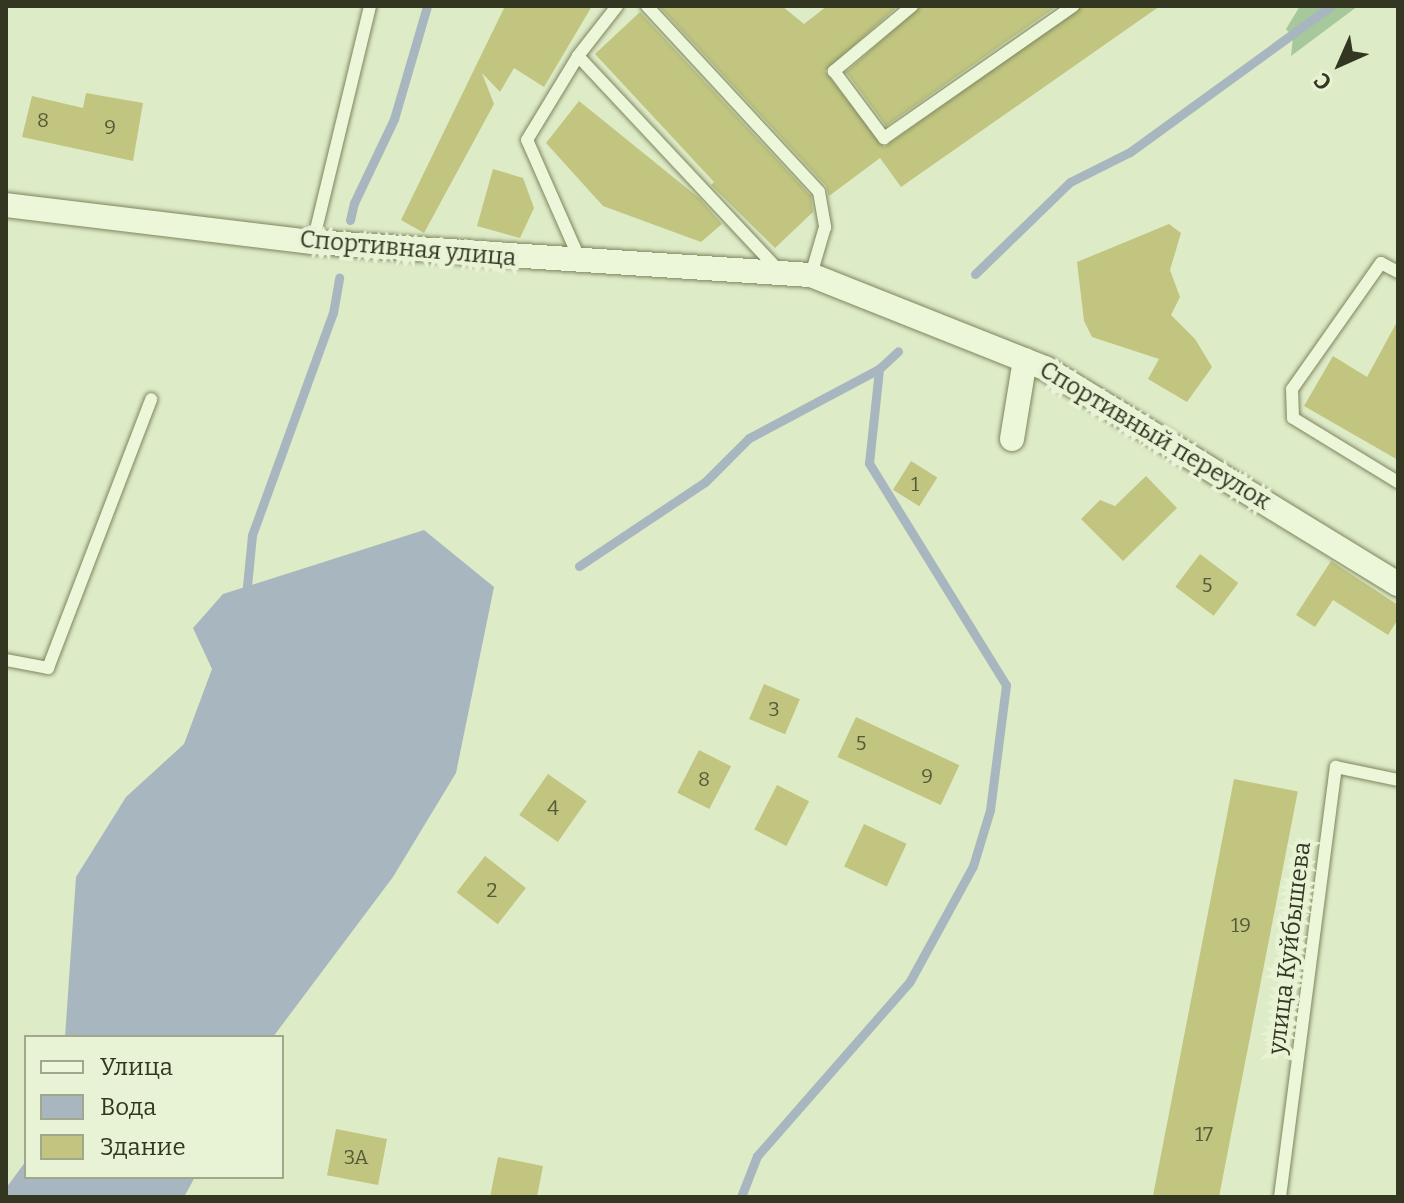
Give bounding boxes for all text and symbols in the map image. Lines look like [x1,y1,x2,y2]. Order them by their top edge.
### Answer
north arrow [1300,24,1380,104]
text: С [1308,67,1337,96]
house number: 8 [37,108,49,132]
house number: 9 [104,115,116,139]
street label: Спортивная улица [299,225,517,273]
street label: Спортивный переулок [1034,355,1276,517]
house number: 1 [911,472,919,496]
house number: 5 [1202,573,1212,597]
house number: 3 [768,697,780,721]
house number: 5 [856,731,866,755]
house number: 9 [921,764,933,788]
house number: 8 [698,767,710,791]
house number: 4 [547,796,559,820]
street label: улица Куйбышева [1263,840,1317,1056]
house number: 2 [487,878,497,902]
house number: 19 [1231,913,1251,937]
legend [24,1035,284,1179]
text: Улица [100,1053,173,1081]
text: Вода [100,1093,156,1121]
house number: 17 [1195,1122,1213,1146]
text: Здание [100,1133,186,1161]
house number: 3А [344,1145,368,1169]

